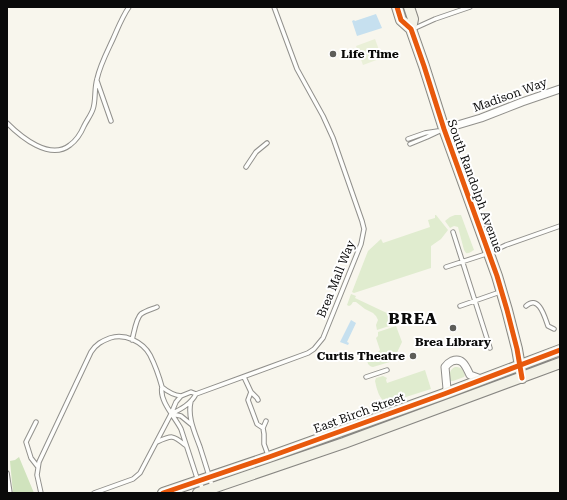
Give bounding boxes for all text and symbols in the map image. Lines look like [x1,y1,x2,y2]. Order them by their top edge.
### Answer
place label: Life Time [341,47,399,61]
marker: Life Time [328,49,338,59]
street label: Madison Way [471,75,550,115]
street label: South Randolph Avenue [444,118,506,255]
street label: Brea Mall Way [314,237,358,320]
district label: BREA [388,309,438,328]
marker: Brea Library [448,323,458,333]
place label: Brea Library [415,335,492,349]
place label: Curtis Theatre [317,349,405,363]
marker: Curtis Theatre [408,351,418,361]
street label: East Birch Street [311,390,407,436]

